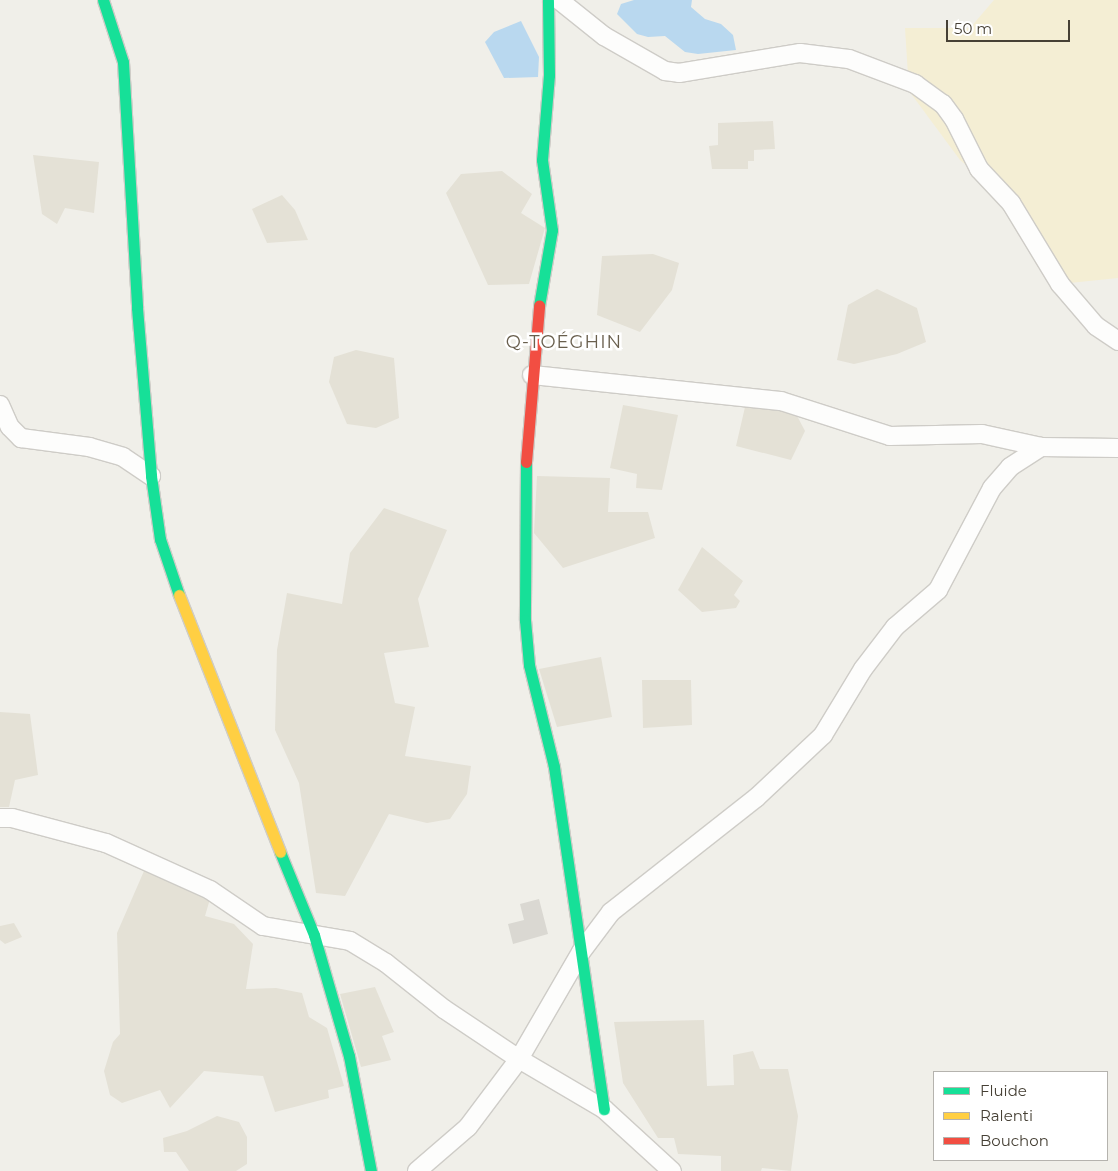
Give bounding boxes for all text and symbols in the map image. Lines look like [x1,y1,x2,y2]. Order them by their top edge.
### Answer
scale bar [948,10,1072,42]
text: 50 m [954,19,992,38]
district label: Q-TOÉGHIN [505,331,623,353]
legend [933,1071,1108,1161]
text: Fluide [980,1081,1027,1100]
text: Ralenti [980,1106,1033,1125]
text: Bouchon [980,1131,1049,1150]

